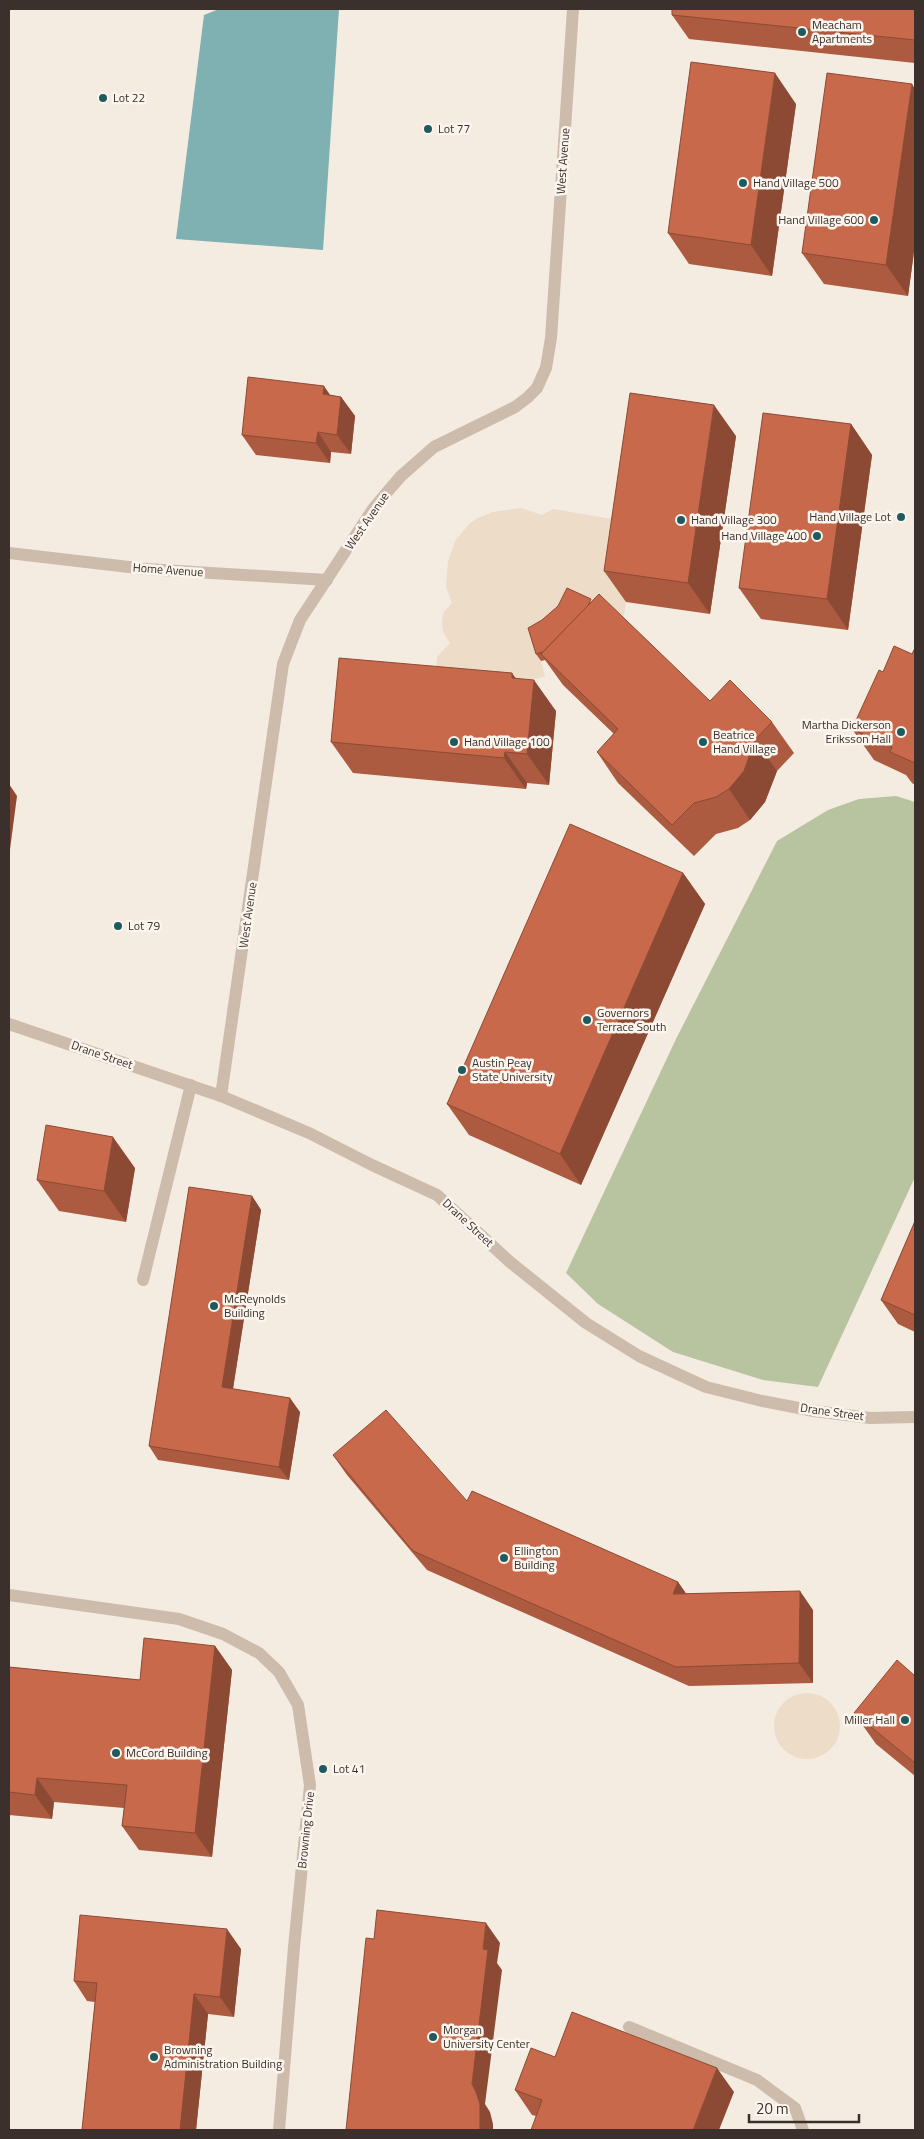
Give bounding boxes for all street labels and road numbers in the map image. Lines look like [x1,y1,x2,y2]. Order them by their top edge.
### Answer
street label: West Avenue [551,127,574,195]
street label: West Avenue [340,488,393,553]
street label: Home Avenue [132,558,204,581]
street label: West Avenue [233,881,262,949]
street label: Drane Street [69,1035,136,1074]
street label: Drane Street [438,1194,499,1252]
street label: Drane Street [799,1398,866,1425]
street label: Browning Drive [292,1790,319,1869]

